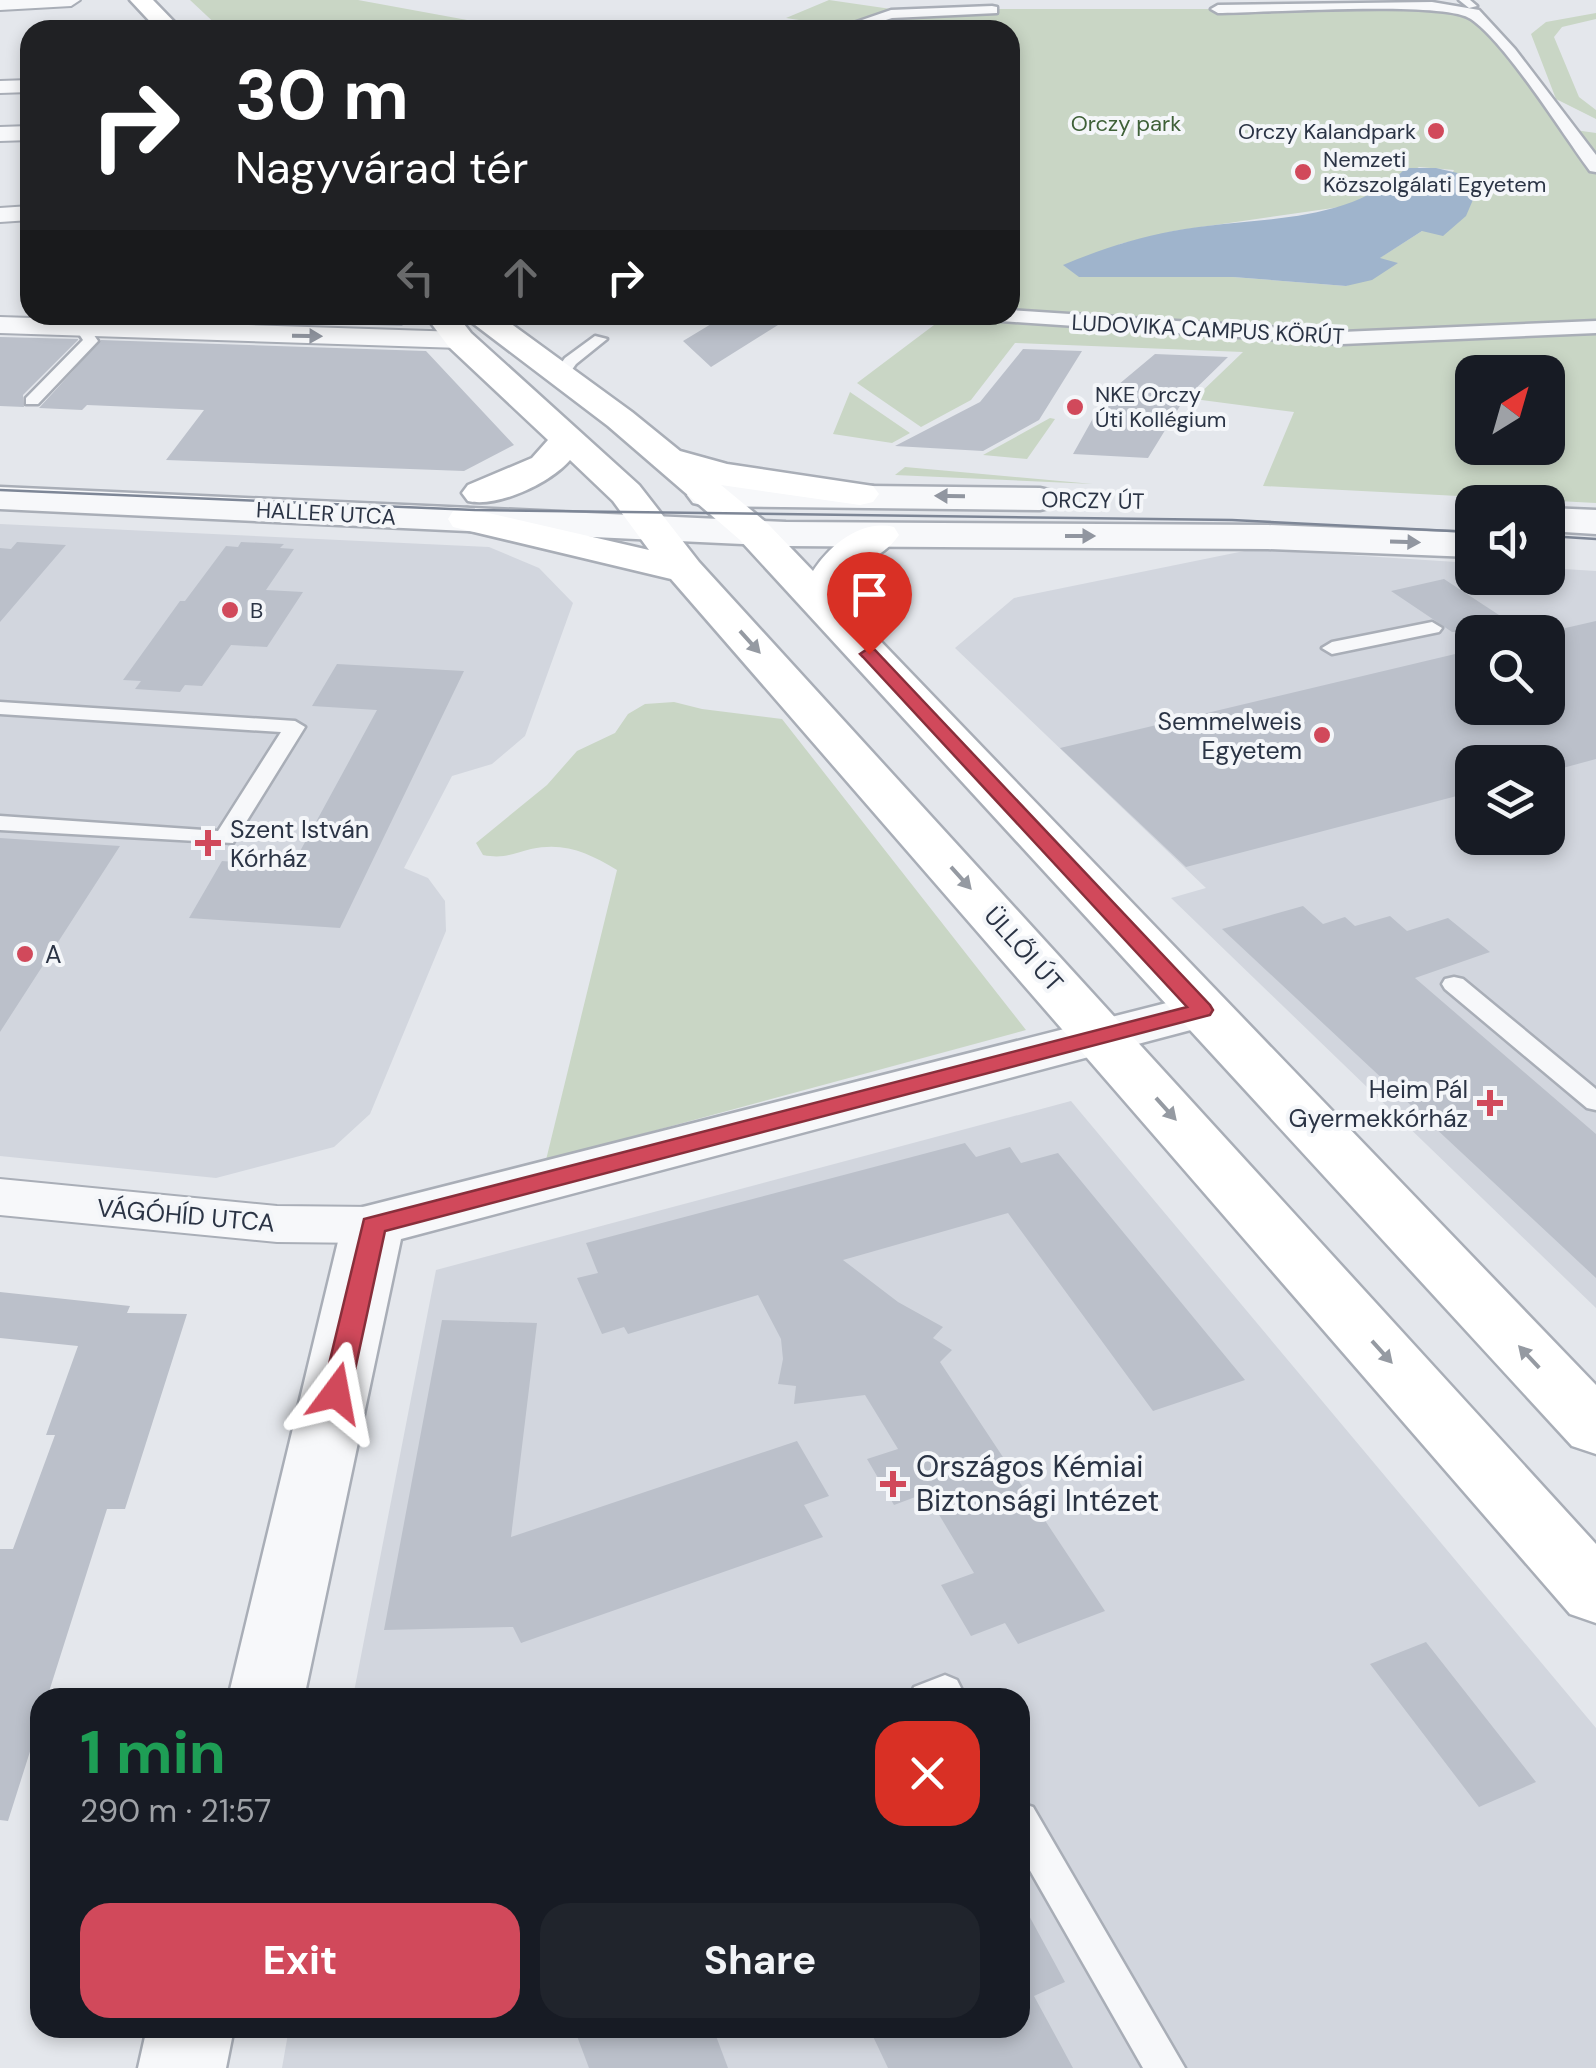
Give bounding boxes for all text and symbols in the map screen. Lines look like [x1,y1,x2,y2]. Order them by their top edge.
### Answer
text: 30 m [235,50,409,141]
icon: right [70,60,200,190]
park label: Orczy park [1071,109,1181,138]
place label: Orczy Kalandpark [1238,117,1416,146]
marker: Orczy Kalandpark [1425,120,1447,142]
text: Nagyvárad tér [235,138,528,197]
place label: Nemzeti Közszolgálati Egyetem [1323,145,1546,199]
marker: Nemzeti Közszolgálati Egyetem [1292,161,1314,183]
icon: left [388,250,443,305]
icon: ahead [493,250,548,305]
icon: right [598,250,653,305]
street label: LUDOVIKA CAMPUS KÖRÚT [1071,308,1345,351]
one-way arrow [292,328,324,344]
north arrow [1455,355,1565,465]
map controls [1455,355,1565,855]
place label: NKE Orczy Úti Kollégium [1095,380,1226,434]
marker: NKE Orczy Úti Kollégium [1064,396,1086,418]
street label: ORCZY ÚT [1041,485,1145,516]
button: sound [1455,485,1565,595]
one-way arrow [933,488,965,504]
street label: HALLER UTCA [255,495,397,532]
one-way arrow [1064,528,1096,544]
one-way arrow [1389,534,1421,550]
pin [827,552,912,655]
icon: arrive [842,567,897,622]
place label: B [250,596,263,625]
marker: B [219,599,241,621]
button: search [1455,615,1565,725]
one-way arrow [738,629,760,654]
place label: Semmelweis Egyetem [1158,705,1302,767]
marker: Semmelweis Egyetem [1311,724,1333,746]
button: layers [1455,745,1565,855]
place label: Szent István Kórház [230,813,369,875]
marker: Szent István Kórház [195,830,221,856]
one-way arrow [949,865,971,890]
street label: ÜLLŐI ÚT [977,900,1070,999]
place label: A [45,938,62,971]
marker: A [14,943,36,965]
place label: Heim Pál Gyermekkórház [1289,1073,1468,1135]
marker: Heim Pál Gyermekkórház [1477,1090,1503,1116]
one-way arrow [1154,1097,1177,1121]
street label: VÁGÓHÍD UTCA [96,1191,276,1240]
one-way arrow [1370,1339,1392,1364]
position arrow [284,1341,388,1445]
one-way arrow [1518,1346,1541,1370]
place label: Országos Kémiai Biztonsági Intézet [916,1447,1159,1520]
marker: Országos Kémiai Biztonsági Intézet [880,1471,906,1497]
text: 1 min [80,1713,226,1792]
button: close [875,1721,980,1826]
text: 290 m · 21:57 [80,1790,271,1832]
button: Exit [80,1903,520,2018]
button: Share [540,1903,980,2018]

